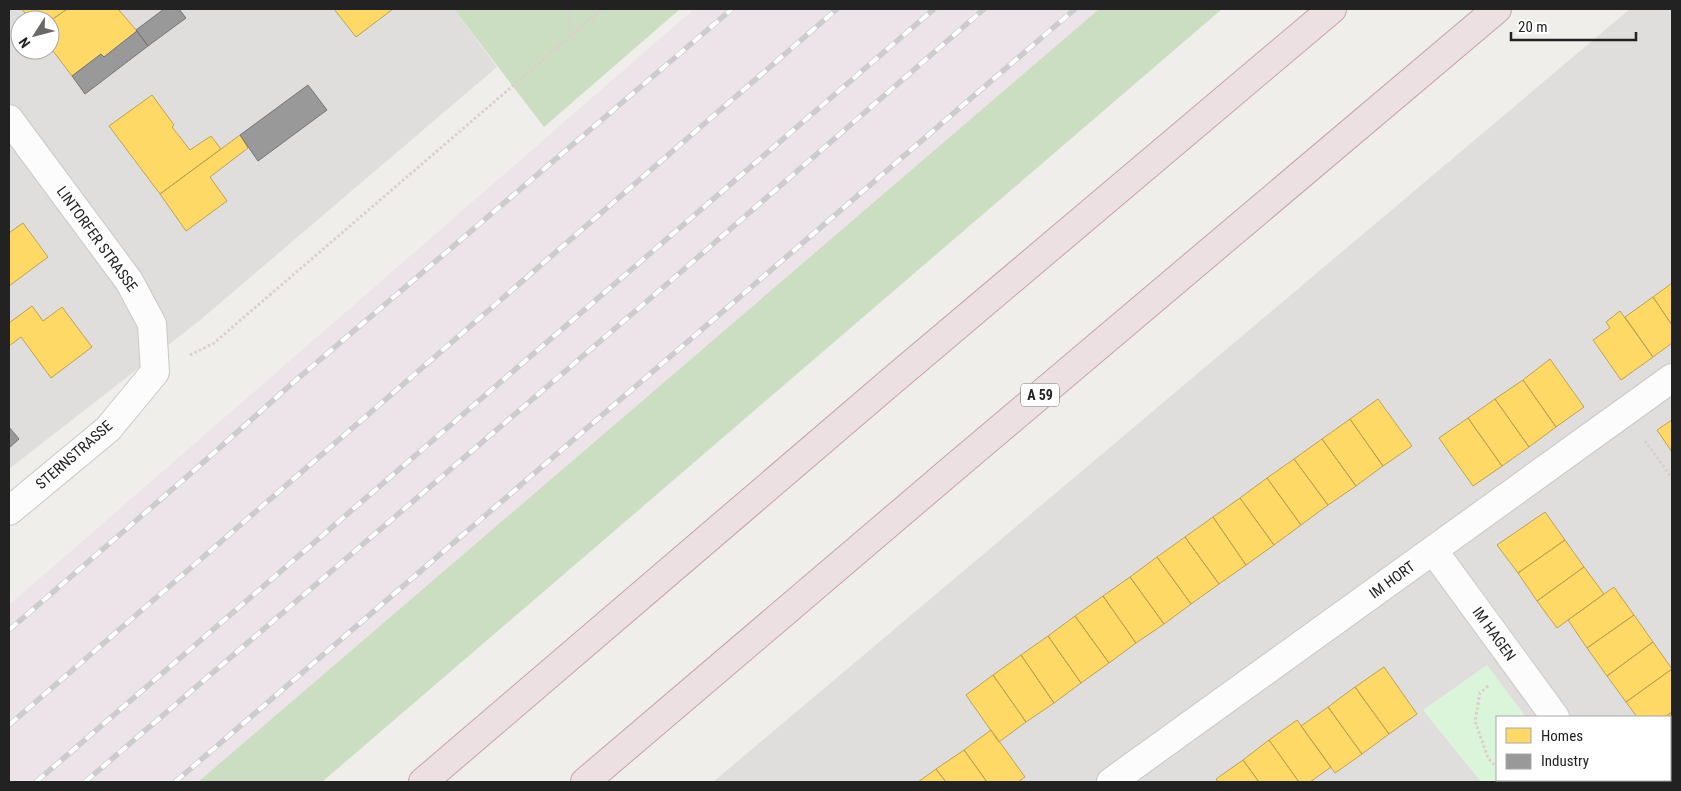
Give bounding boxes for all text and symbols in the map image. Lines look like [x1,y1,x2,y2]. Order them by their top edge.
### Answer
north arrow [10,10,60,60]
scale bar [1511,10,1636,42]
text: 20 m [1518,18,1548,36]
text: N [15,34,33,51]
street label: LINTORFER STRASSE [53,183,141,295]
road number: A 59 [1021,384,1059,406]
street label: STERNSTRASSE [32,417,116,493]
street label: IM HORT [1366,557,1418,603]
street label: IM HAGEN [1468,604,1520,664]
legend [1496,716,1671,781]
text: Homes [1541,727,1583,745]
text: Industry [1541,752,1589,770]

